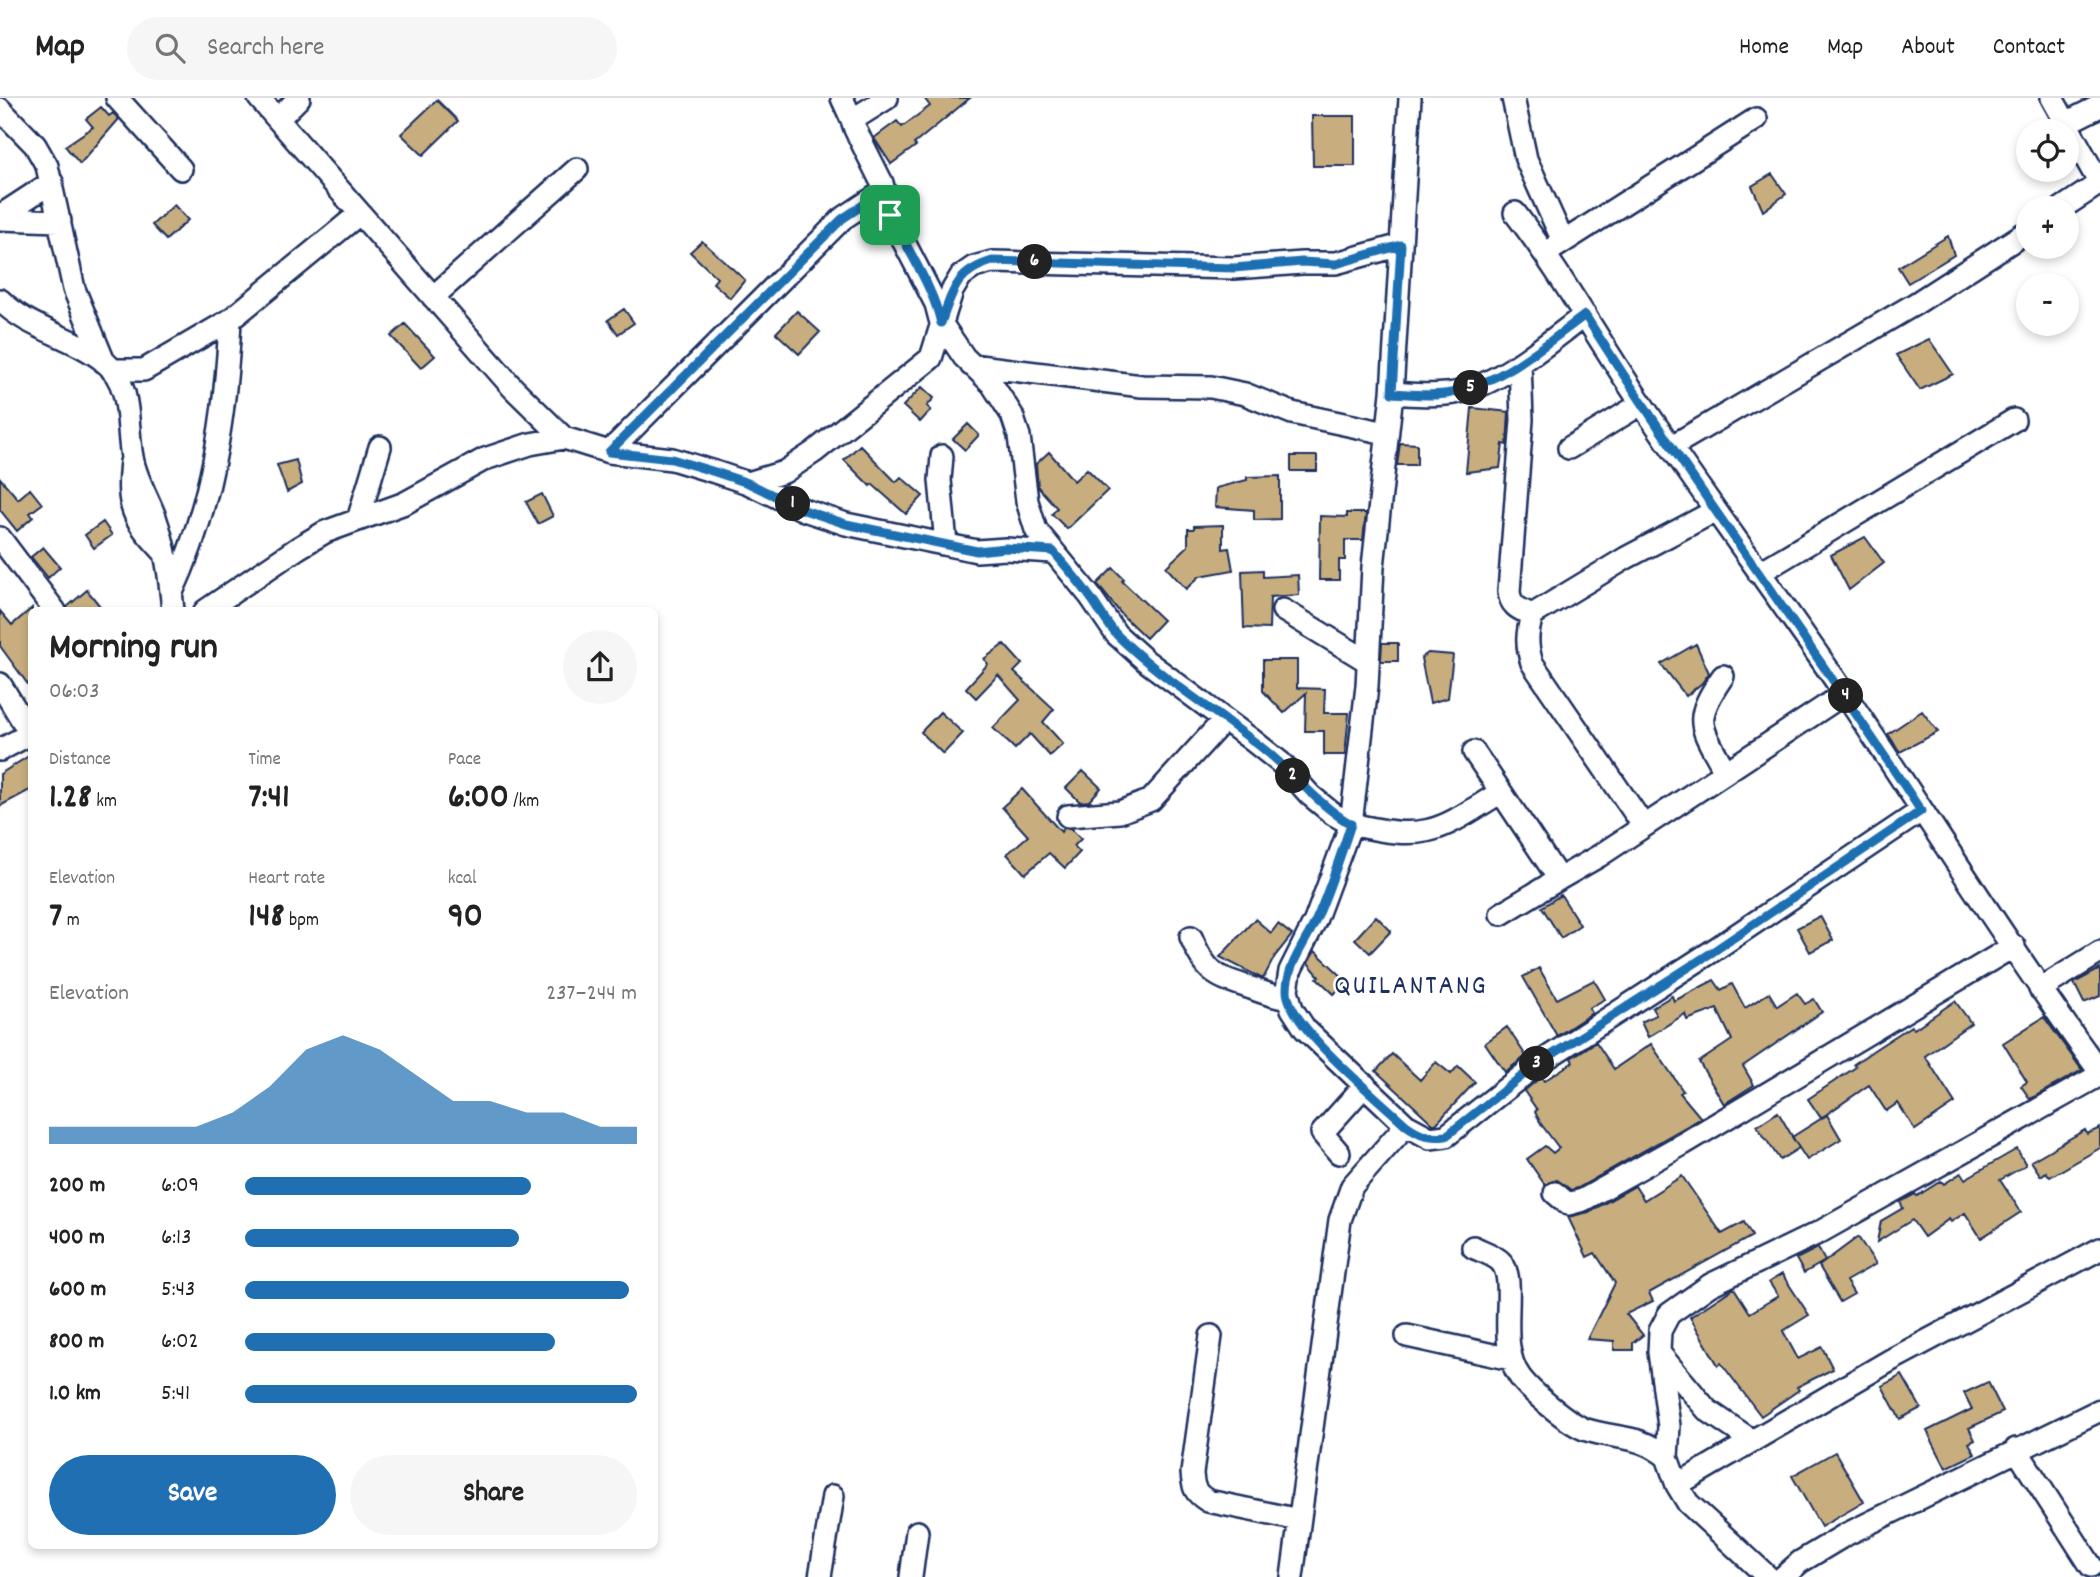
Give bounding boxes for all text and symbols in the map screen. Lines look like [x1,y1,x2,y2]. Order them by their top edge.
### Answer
search box [127,17,617,80]
text: Map [35,25,85,72]
icon: search [151,29,189,67]
text: Search here [207,30,325,67]
text: Home [1739,31,1789,65]
text: Map [1827,31,1863,65]
text: About [1901,31,1955,65]
text: Contact [1993,31,2065,65]
map controls [2016,119,2079,336]
button: locate [2016,119,2079,182]
pin [860,185,920,245]
icon: arrive [871,196,909,234]
button: + [2016,196,2079,259]
pin: 6 [1018,244,1052,280]
text: 6 [1030,248,1039,275]
button: − [2016,273,2079,336]
pin: 5 [1454,370,1488,406]
text: 5 [1466,374,1475,401]
pin: 1 [776,486,810,522]
text: 1 [790,490,795,517]
text: Morning run [49,622,218,677]
button: share [563,630,637,704]
text: 06:03 [49,676,99,709]
pin: 4 [1828,678,1864,714]
text: 4 [1842,682,1849,709]
text: Distance [49,747,111,774]
text: Time [248,747,281,774]
text: Pace [448,747,481,774]
pin: 2 [1276,758,1310,794]
text: 2 [1288,762,1297,789]
text: 1.28 [49,774,92,824]
text: 7:41 [248,774,290,824]
text: 6:00 [448,774,509,824]
text: km [92,789,117,816]
text: /km [509,789,539,816]
text: Elevation [49,866,115,893]
text: Heart rate [248,866,325,893]
text: kcal [448,866,477,893]
text: 7 [49,893,62,943]
text: 148 [248,893,285,943]
text: 90 [448,893,483,943]
text: m [62,908,80,935]
text: bpm [285,908,319,935]
district label: QUILANTANG [1334,968,1488,1008]
text: Elevation [49,978,129,1011]
text: 237–244 m [546,978,637,1011]
pin: 3 [1520,1046,1554,1082]
text: 3 [1532,1050,1541,1077]
text: 200 m [49,1170,105,1203]
text: 6:09 [161,1170,199,1203]
text: 400 m [49,1222,105,1255]
text: 6:13 [161,1222,191,1255]
text: 600 m [49,1274,106,1307]
text: 5:43 [161,1274,195,1307]
text: 800 m [49,1326,104,1359]
text: 6:02 [161,1326,199,1359]
text: 1.0 km [49,1378,101,1411]
text: 5:41 [161,1378,190,1411]
button: Save [49,1455,336,1535]
button: Share [350,1455,637,1535]

